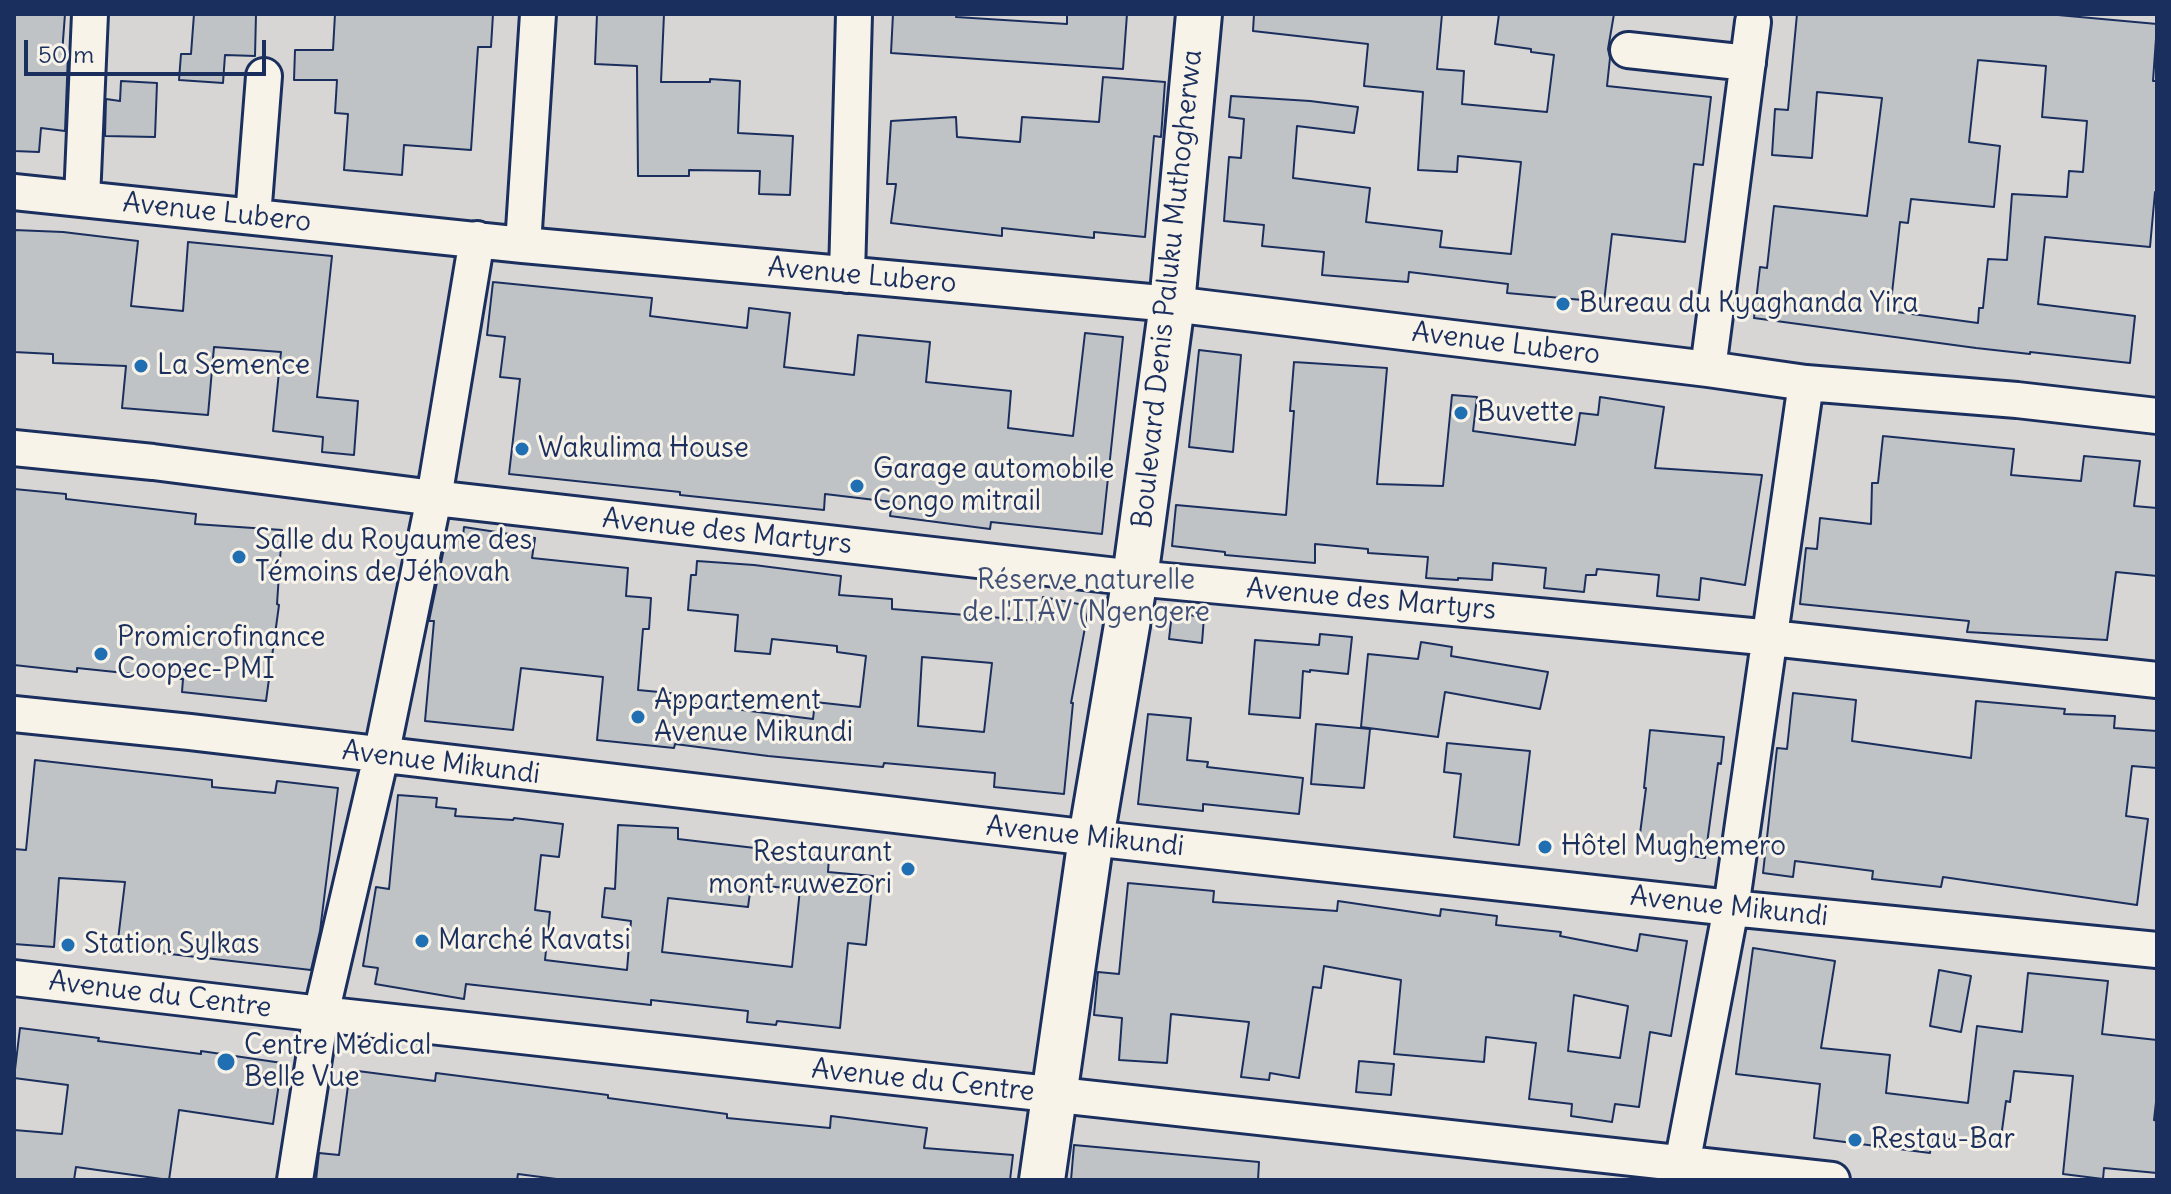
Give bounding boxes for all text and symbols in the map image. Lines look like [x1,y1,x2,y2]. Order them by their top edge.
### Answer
scale bar [28,24,270,74]
text: 50 m [38,39,94,69]
street label: Boulevard Denis Paluku Muthogherwa [1126,48,1210,530]
street label: Avenue Lubero [121,186,313,240]
street label: Avenue Lubero [766,251,958,301]
place label: Bureau du Kyaghanda Yira [1579,287,1918,321]
marker: Bureau du Kyaghanda Yira [1554,295,1572,313]
street label: Avenue Lubero [1410,316,1602,372]
place label: La Semence [157,349,310,383]
marker: La Semence [132,357,150,375]
place label: Buvette [1477,396,1574,430]
marker: Buvette [1452,404,1470,422]
place label: Wakulima House [538,432,749,466]
marker: Wakulima House [513,440,531,458]
place label: Garage automobile Congo mitrail [873,453,1114,519]
marker: Garage automobile Congo mitrail [848,477,866,495]
street label: Avenue des Martyrs [601,502,853,562]
place label: Salle du Royaume des Témoins de Jéhovah [255,524,532,590]
marker: Salle du Royaume des Témoins de Jéhovah [230,548,248,566]
park label: Réserve naturelle de l'ITAV (Ngengere [962,564,1210,630]
street label: Avenue des Martyrs [1245,572,1497,628]
place label: Promicrofinance Coopec-PMI [117,621,325,687]
marker: Promicrofinance Coopec-PMI [92,645,110,663]
place label: Appartement Avenue Mikundi [654,684,853,750]
marker: Appartement Avenue Mikundi [629,708,647,726]
street label: Avenue Mikundi [340,734,542,792]
street label: Avenue Mikundi [984,810,1186,864]
place label: Hôtel Mughemero [1561,830,1786,864]
place label: Restaurant mont ruwezori [708,836,892,902]
marker: Hôtel Mughemero [1536,838,1554,856]
marker: Restaurant mont ruwezori [899,860,917,878]
street label: Avenue Mikundi [1628,880,1830,934]
place label: Marché Kavatsi [438,924,631,958]
place label: Station Sylkas [84,928,259,962]
marker: Marché Kavatsi [413,932,431,950]
marker: Station Sylkas [59,936,77,954]
street label: Avenue du Centre [47,965,273,1025]
place label: Centre Médical Belle Vue [244,1029,431,1095]
marker: Centre Médical Belle Vue [215,1051,237,1073]
street label: Avenue du Centre [810,1053,1036,1109]
place label: Restau-Bar [1871,1123,2015,1157]
marker: Restau-Bar [1846,1131,1864,1149]

